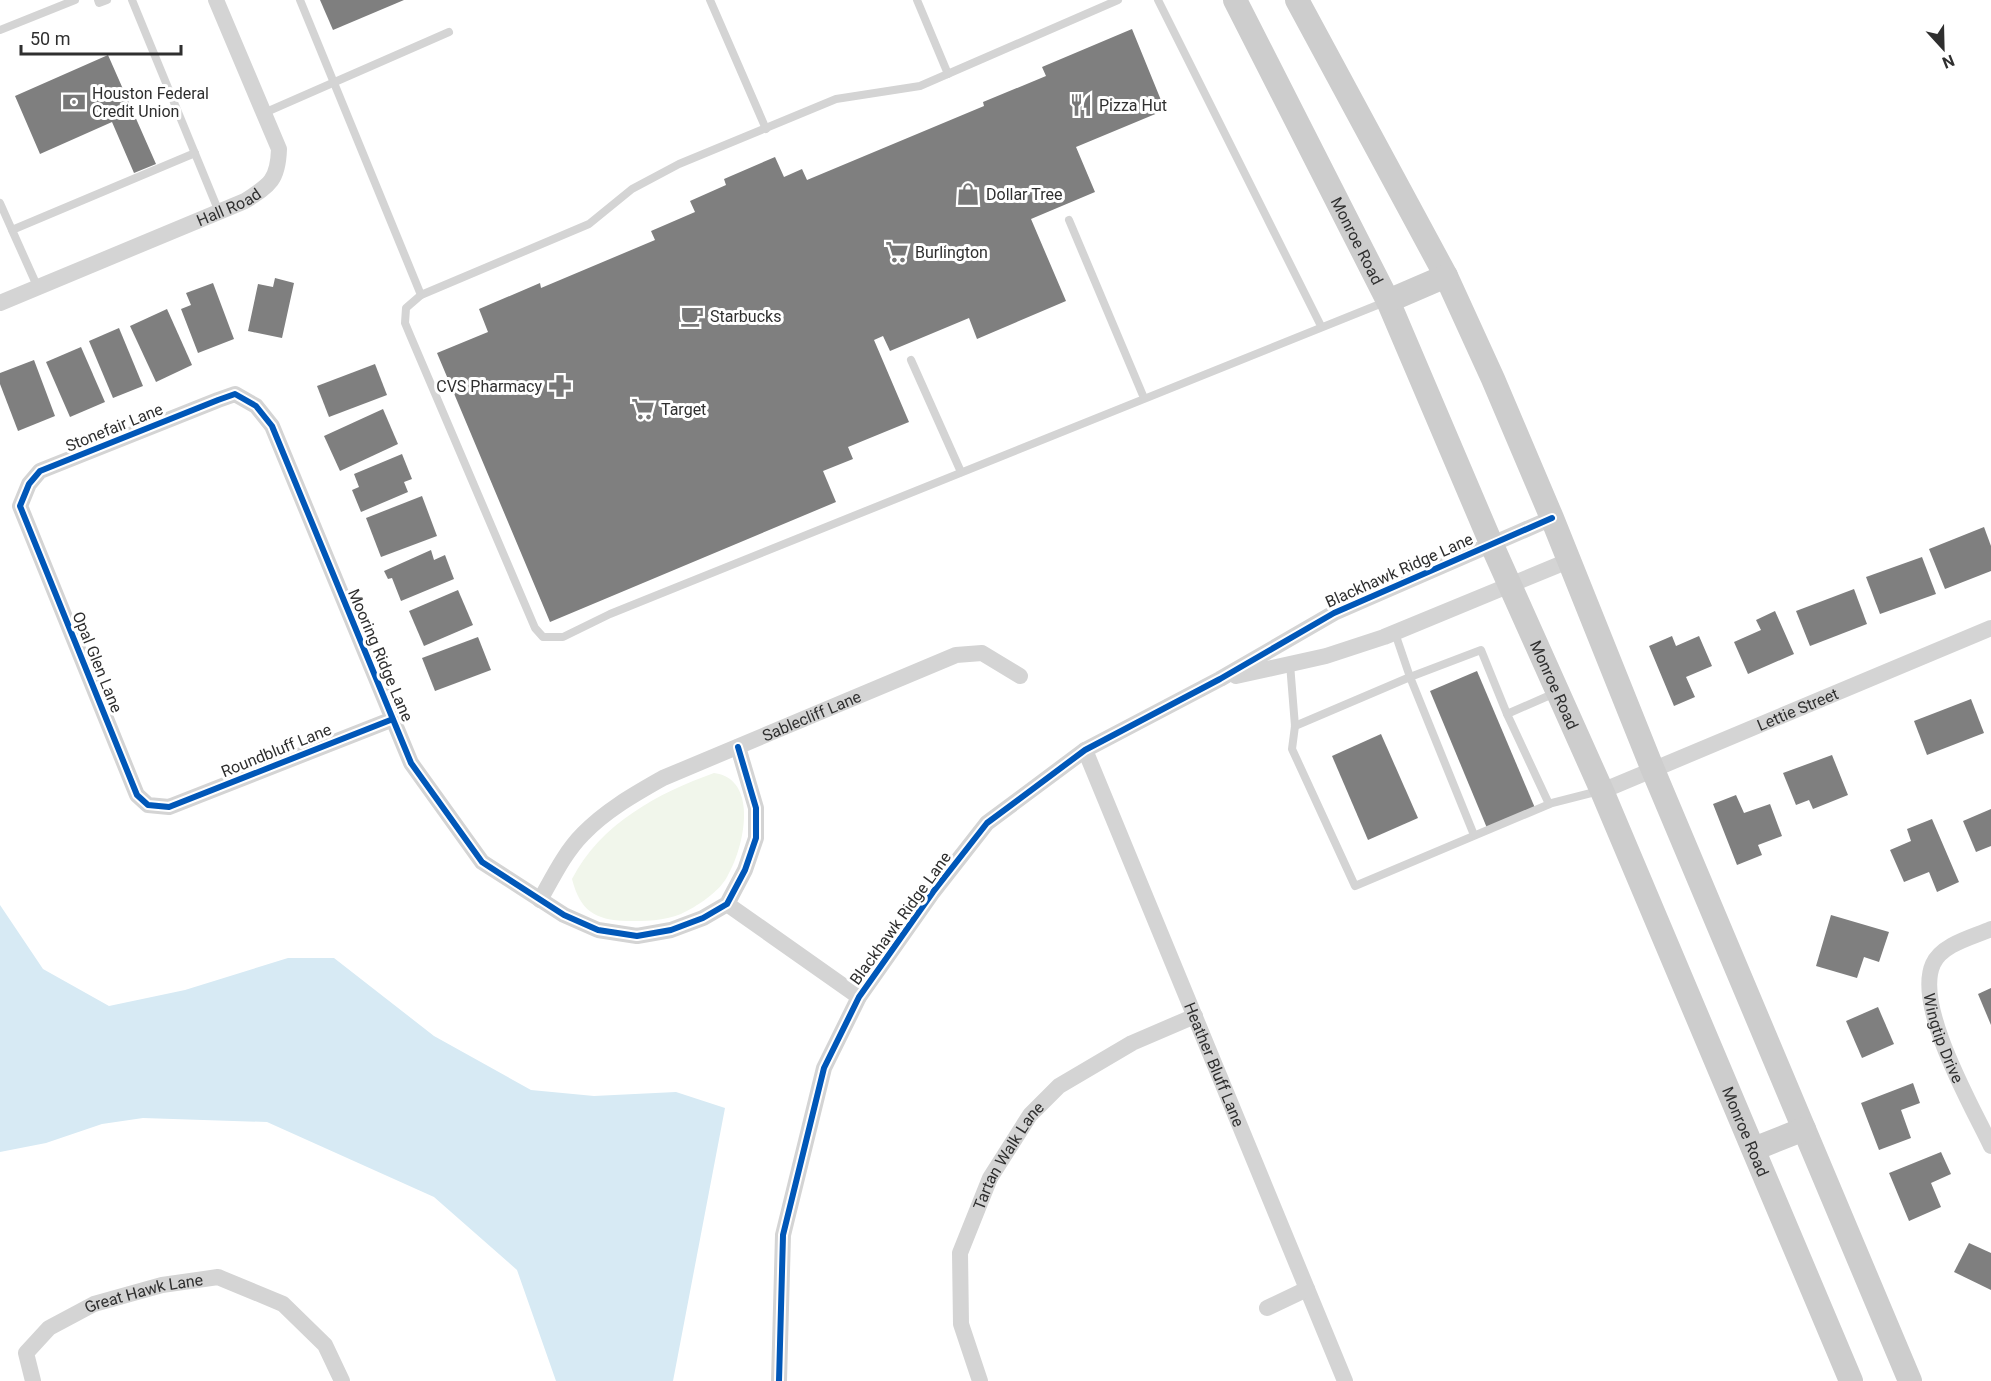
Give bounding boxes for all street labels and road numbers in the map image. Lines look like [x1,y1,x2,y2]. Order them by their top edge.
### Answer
street label: Hall Road [194,184,265,230]
street label: Monroe Road [1327,194,1387,288]
street label: Stonefair Lane [63,399,166,456]
street label: Blackhawk Ridge Lane [1322,529,1476,612]
street label: Mooring Ridge Lane [344,586,417,724]
street label: Opal Glen Lane [69,609,126,715]
street label: Monroe Road [1526,638,1582,732]
street label: Lettie Street [1754,684,1841,735]
street label: Sablecliff Lane [759,687,864,745]
street label: Roundbluff Lane [218,720,334,781]
street label: Blackhawk Ridge Lane [846,848,955,988]
street label: Wingtip Drive [1920,992,1967,1086]
street label: Heather Bluff Lane [1180,999,1248,1130]
street label: Monroe Road [1718,1084,1773,1179]
street label: Tartan Walk Lane [969,1098,1048,1213]
street label: Great Hawk Lane [81,1270,204,1317]

